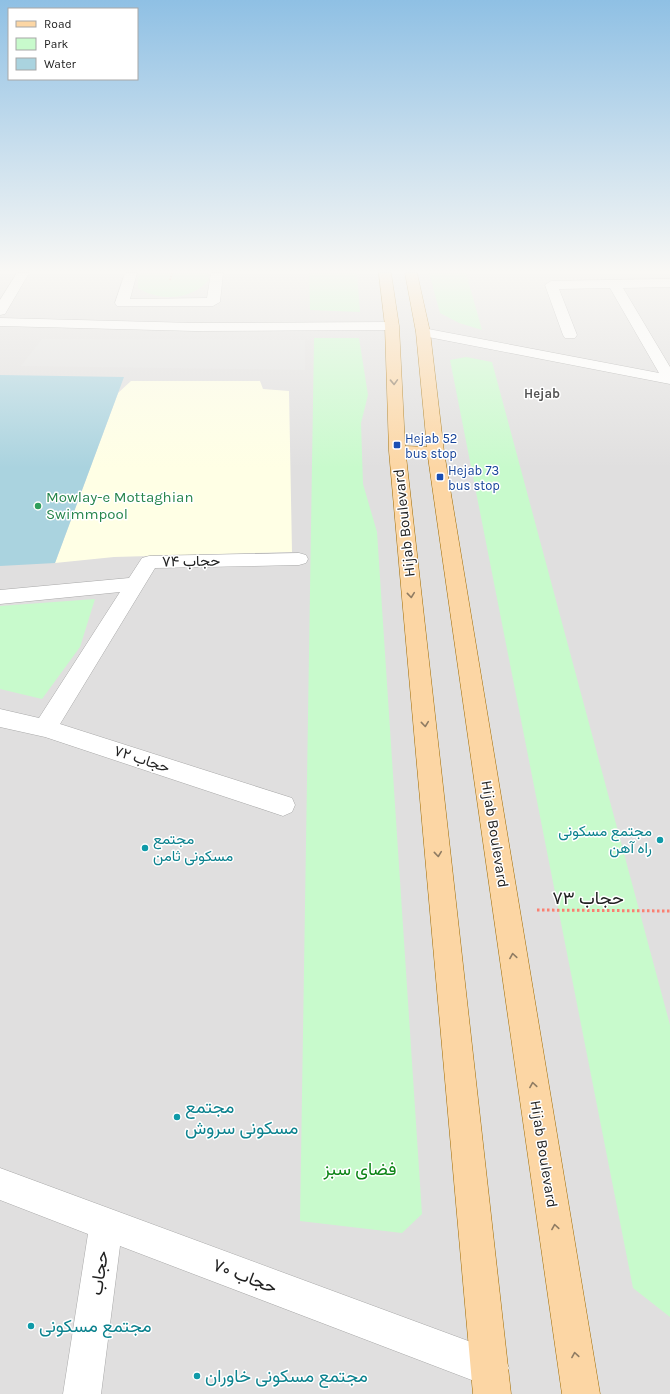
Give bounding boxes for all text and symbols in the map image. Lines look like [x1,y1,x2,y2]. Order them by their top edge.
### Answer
legend [8,8,138,80]
text: Road [44,17,72,31]
text: Park [44,37,69,51]
text: Water [44,57,77,71]
one-way arrow [390,379,399,385]
district label: Hejab [524,386,560,401]
place label: Hejab 52 bus stop [405,431,457,461]
marker: Hejab 52 bus stop [392,440,402,450]
place label: Hejab 73 bus stop [448,463,500,493]
street label: Hijab Boulevard [389,468,419,578]
marker: Hejab 73 bus stop [435,472,445,482]
place label: Mowlay-e Mottaghian Swimmpool [46,488,193,523]
marker: Mowlay-e Mottaghian Swimmpool [33,501,43,511]
street label: حجاب ۷۴ [162,551,220,571]
one-way arrow [407,592,416,598]
one-way arrow [420,721,429,727]
street label: حجاب ۷۲ [112,742,172,776]
street label: Hijab Boulevard [478,779,512,889]
place label: مجتمع مسکونی راه آهن [558,822,652,858]
place label: مجتمع مسکونی ثامن [153,830,233,866]
marker: مجتمع مسکونی راه آهن [655,835,665,845]
marker: مجتمع مسکونی ثامن [140,843,150,853]
one-way arrow [433,851,442,857]
street label: حجاب ۷۳ [552,887,624,909]
one-way arrow [509,953,518,959]
one-way arrow [529,1082,538,1088]
place label: مجتمع مسکونی سروش [185,1096,298,1139]
street label: Hijab Boulevard [527,1099,561,1209]
marker: مجتمع مسکونی سروش [172,1112,182,1122]
park label: فضای سبز [323,1158,396,1180]
one-way arrow [551,1224,560,1230]
street label: حجاب [85,1249,113,1297]
street label: حجاب ۷۰ [210,1254,280,1298]
place label: مجتمع مسکونی [39,1315,152,1338]
marker: مجتمع مسکونی [26,1321,36,1331]
one-way arrow [571,1352,580,1359]
place label: مجتمع مسکونی خاوران [205,1365,368,1388]
marker: مجتمع مسکونی خاوران [192,1371,202,1381]

